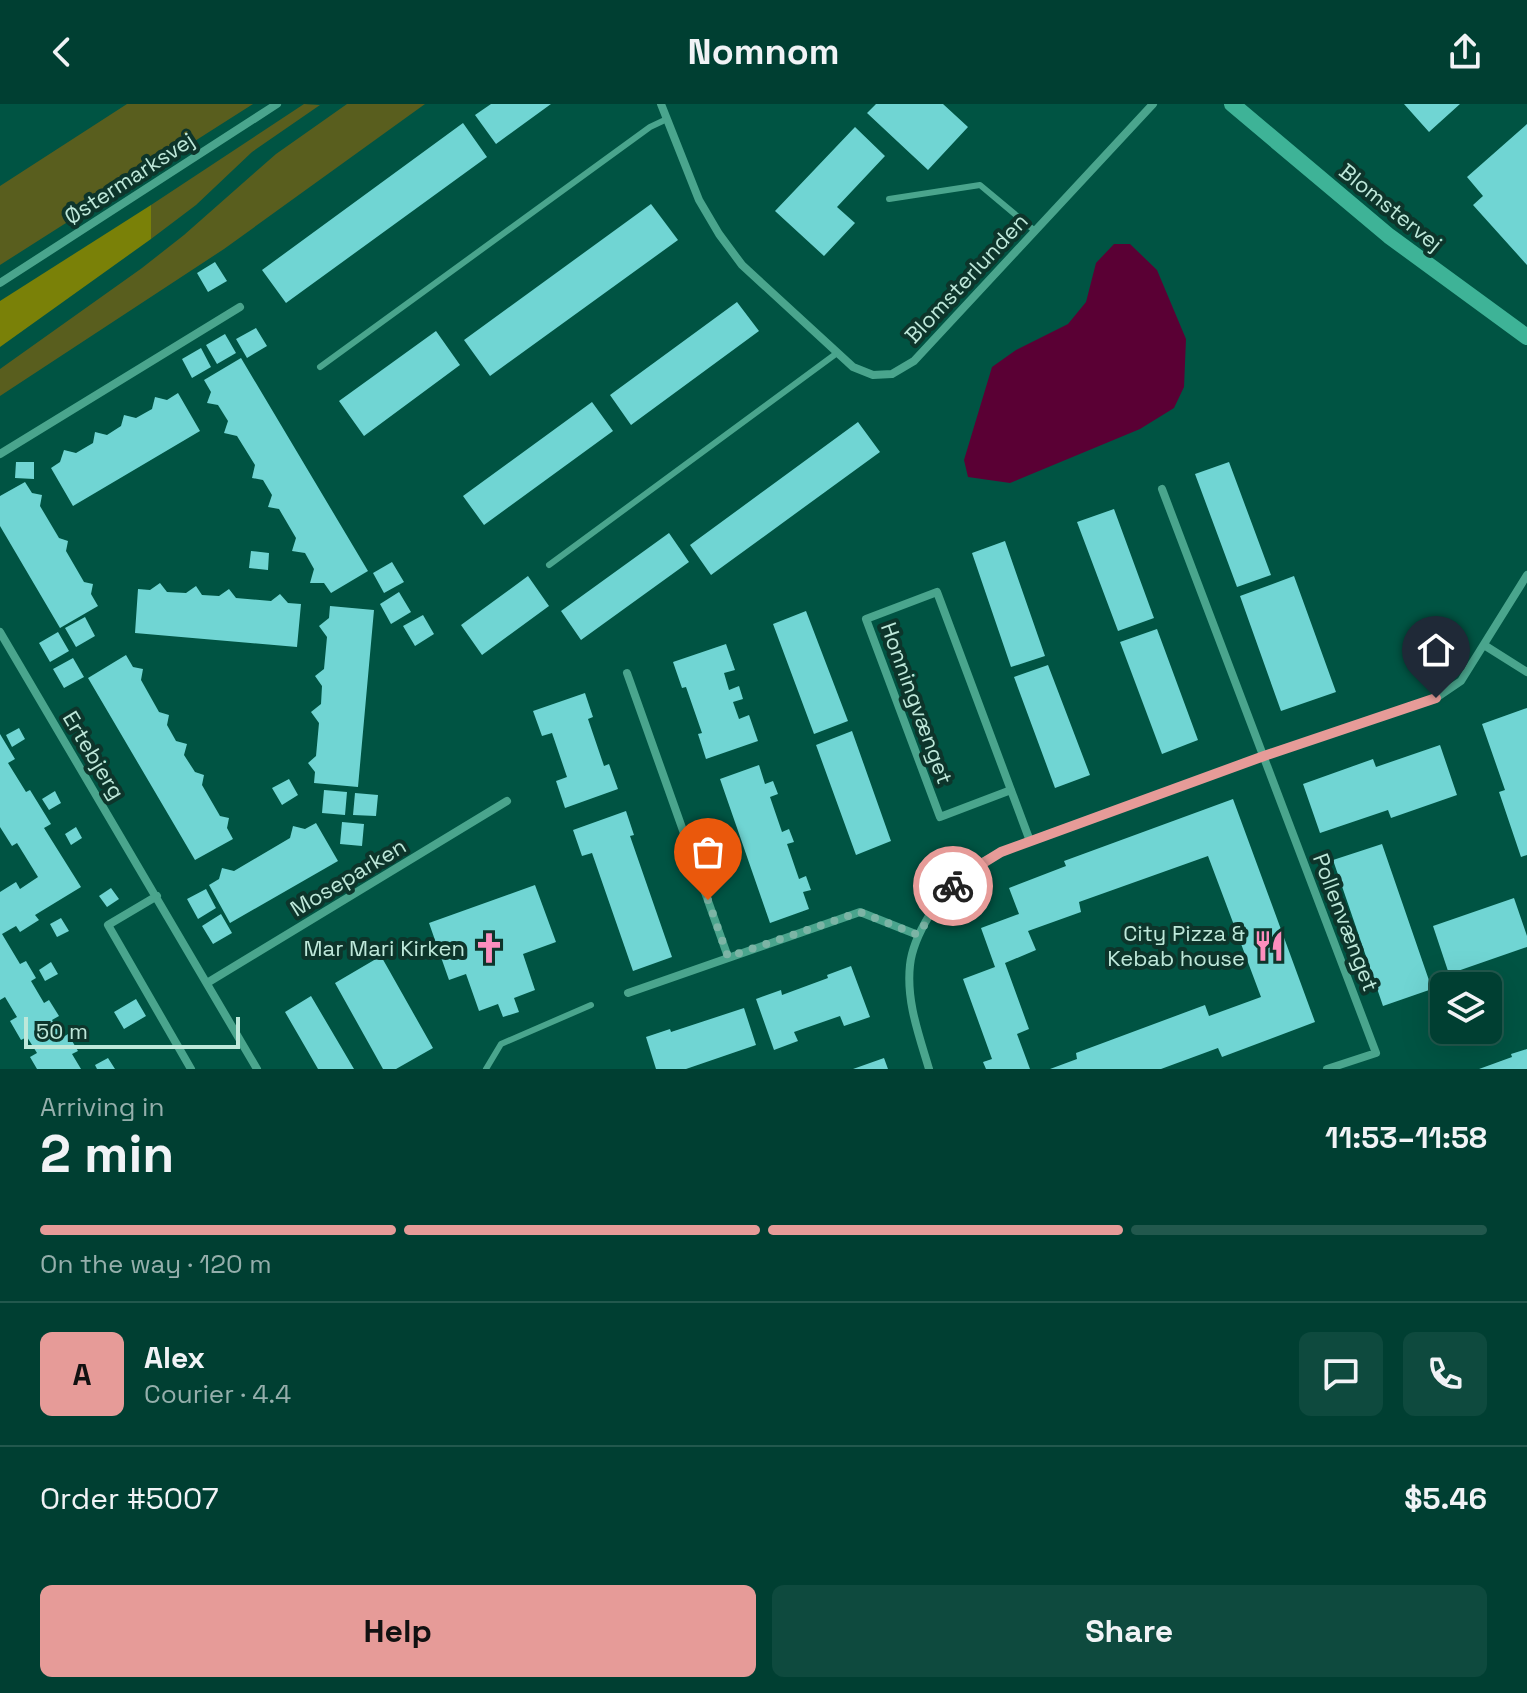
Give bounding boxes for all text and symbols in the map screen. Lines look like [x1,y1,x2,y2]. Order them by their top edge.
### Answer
text: Nomnom [688,29,839,75]
icon: back [40,30,84,74]
icon: share [1443,30,1487,74]
street label: Østermarksvej [59,126,199,230]
street label: Blomstervej [1334,157,1448,257]
street label: Blomsterlunden [899,207,1033,349]
pin [1402,616,1470,698]
street label: Honningvænget [875,618,959,788]
icon: home [1414,628,1458,672]
street label: Ertebjerg [57,706,131,804]
pin [674,818,742,900]
icon: bag [686,830,730,874]
street label: Moseparken [285,831,411,923]
courier [913,846,993,926]
street label: Pollenvænget [1307,849,1385,995]
icon: bike [931,864,975,908]
place label: City Pizza & Kebab house [1107,919,1245,972]
restaurant icon: City Pizza & Kebab house [1252,929,1286,963]
church icon: Mar Mari Kirken [472,931,506,965]
place label: Mar Mari Kirken [303,934,465,962]
map controls [1430,972,1502,1044]
button: layers [1430,972,1502,1044]
scale bar [24,1013,240,1049]
text: 50 m [36,1017,88,1045]
text: Arriving in [40,1090,164,1124]
text: 11:53–11:58 [1325,1118,1487,1157]
text: 2 min [40,1121,174,1187]
text: On the way · 120 m [40,1247,272,1281]
button: chat [1299,1332,1383,1416]
button: phone [1403,1332,1487,1416]
text: Alex [144,1338,205,1377]
text: A [72,1355,92,1394]
text: Courier · 4.4 [144,1377,291,1411]
text: Order #5007 [40,1479,219,1518]
text: $5.46 [1404,1479,1487,1518]
button: Help [40,1585,756,1677]
button: Share [772,1585,1487,1677]

